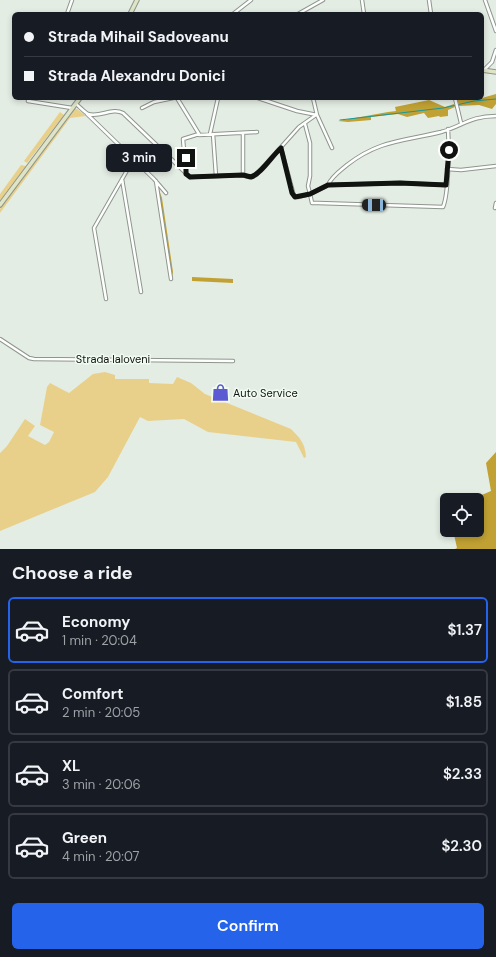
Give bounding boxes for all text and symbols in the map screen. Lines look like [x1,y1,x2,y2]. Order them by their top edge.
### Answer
text: Strada Mihail Sadoveanu [48,27,229,47]
text: Strada Alexandru Donici [48,66,225,86]
route start [440,141,458,159]
callout: 3 min [106,144,172,172]
text: 3 min [122,149,156,166]
route end [177,149,195,167]
car [362,199,386,211]
street label: Strada Ialoveni [76,352,150,366]
shop icon: Auto Service [210,383,230,403]
place label: Auto Service [233,386,298,400]
map controls [440,493,484,537]
button: locate [440,493,484,537]
text: Choose a ride [12,561,133,585]
icon: car [14,612,50,648]
text: Economy [62,612,130,632]
text: $1.37 [447,620,482,640]
text: 1 min · 20:04 [62,632,137,649]
icon: car [14,684,50,720]
text: Comfort [62,684,123,704]
text: $1.85 [446,692,482,712]
text: 2 min · 20:05 [62,704,140,721]
icon: car [14,756,50,792]
text: XL [62,756,80,776]
text: $2.33 [443,764,482,784]
text: 3 min · 20:06 [62,776,141,793]
icon: car [14,828,50,864]
text: Green [62,828,107,848]
text: $2.30 [441,836,482,856]
text: 4 min · 20:07 [62,848,140,865]
button: Confirm [12,903,484,949]

